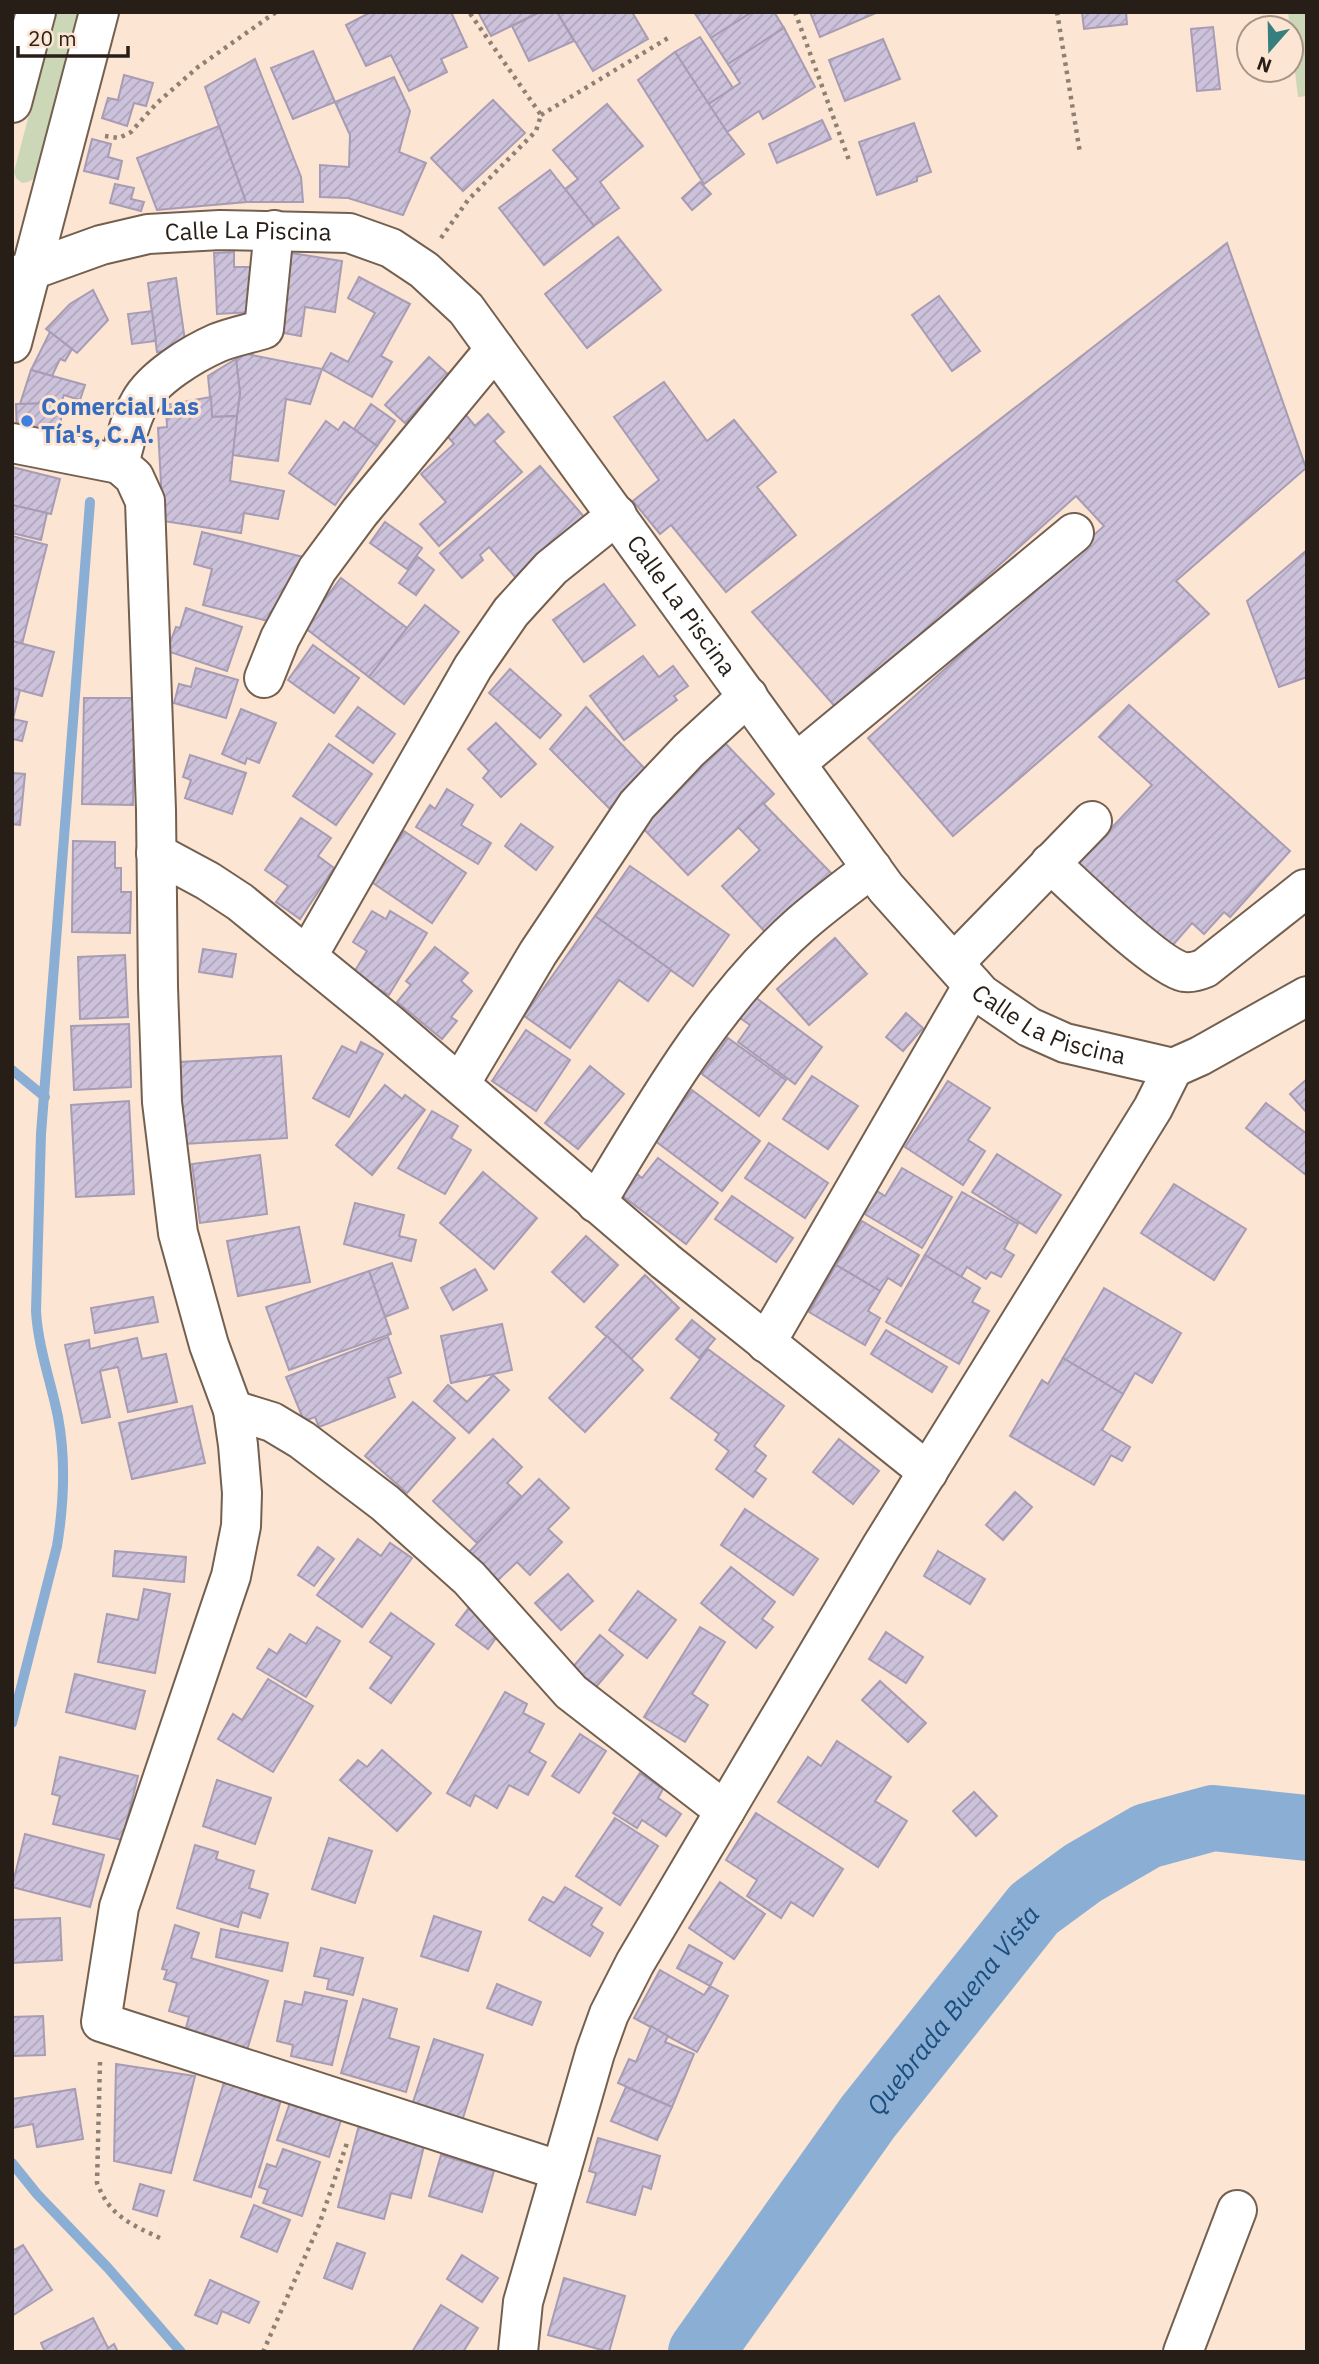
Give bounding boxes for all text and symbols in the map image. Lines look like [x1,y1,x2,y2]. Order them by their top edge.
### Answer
scale bar [18,14,128,58]
north arrow [1235,14,1305,84]
text: 20 m [28,24,77,52]
text: N [1254,51,1275,79]
street label: Calle La Piscina [164,213,332,248]
place label: Comercial Las Tía's, C.A. [41,390,199,450]
marker: Comercial Las Tía's, C.A. [19,413,35,429]
street label: Calle La Piscina [620,528,744,682]
street label: Calle La Piscina [965,977,1129,1072]
water label: Quebrada Buena Vista [858,1898,1047,2121]

